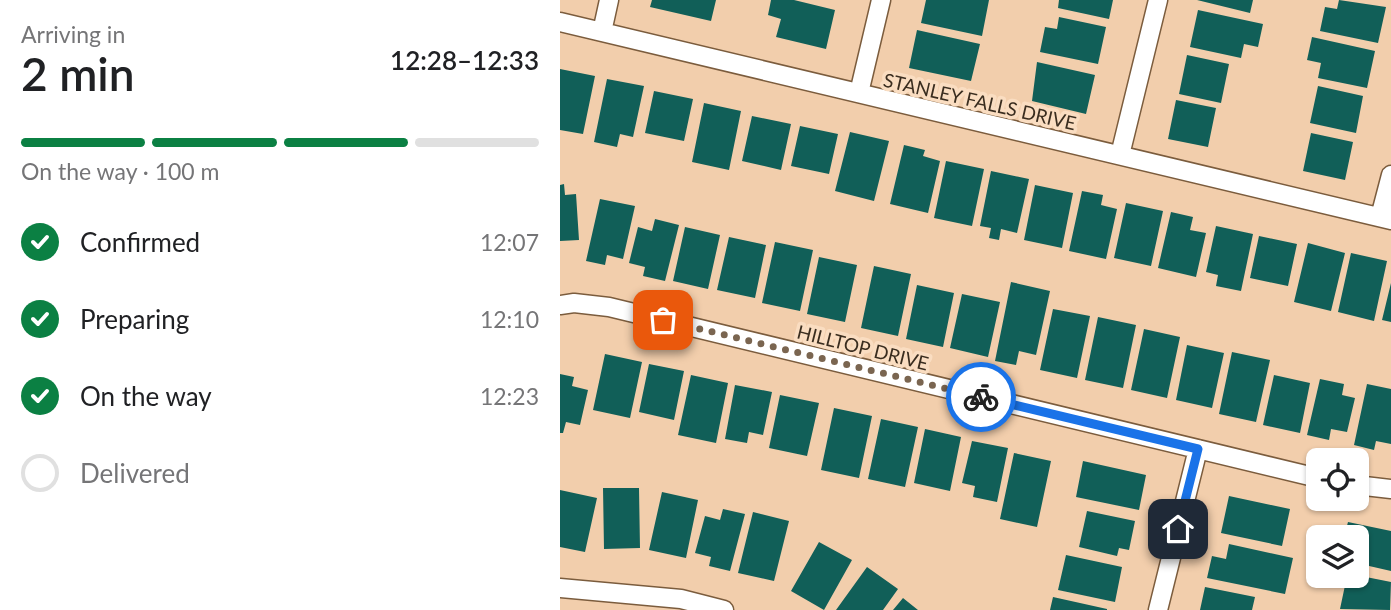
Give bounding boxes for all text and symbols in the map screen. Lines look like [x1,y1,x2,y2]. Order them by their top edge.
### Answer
text: Arriving in [21,20,125,48]
text: 12:28–12:33 [390,44,539,76]
text: 2 min [21,46,135,101]
street label: STANLEY FALLS DRIVE [881,68,1079,134]
text: On the way · 100 m [21,157,220,185]
icon: check [21,223,59,261]
text: Confirmed [80,226,200,258]
text: 12:07 [480,228,539,256]
pin [633,290,693,350]
icon: check [21,300,59,338]
icon: bag [644,301,682,339]
text: Preparing [80,303,189,335]
text: 12:10 [480,305,539,333]
street label: HILLTOP DRIVE [795,320,931,374]
courier [946,362,1016,432]
icon: check [21,377,59,415]
icon: bike [962,378,1000,416]
text: On the way [80,380,212,412]
text: 12:23 [480,382,539,410]
map controls [1306,448,1369,588]
button: locate [1306,448,1369,511]
text: Delivered [80,457,190,489]
pin [1148,499,1208,559]
icon: home [1159,510,1197,548]
button: layers [1306,525,1369,588]

